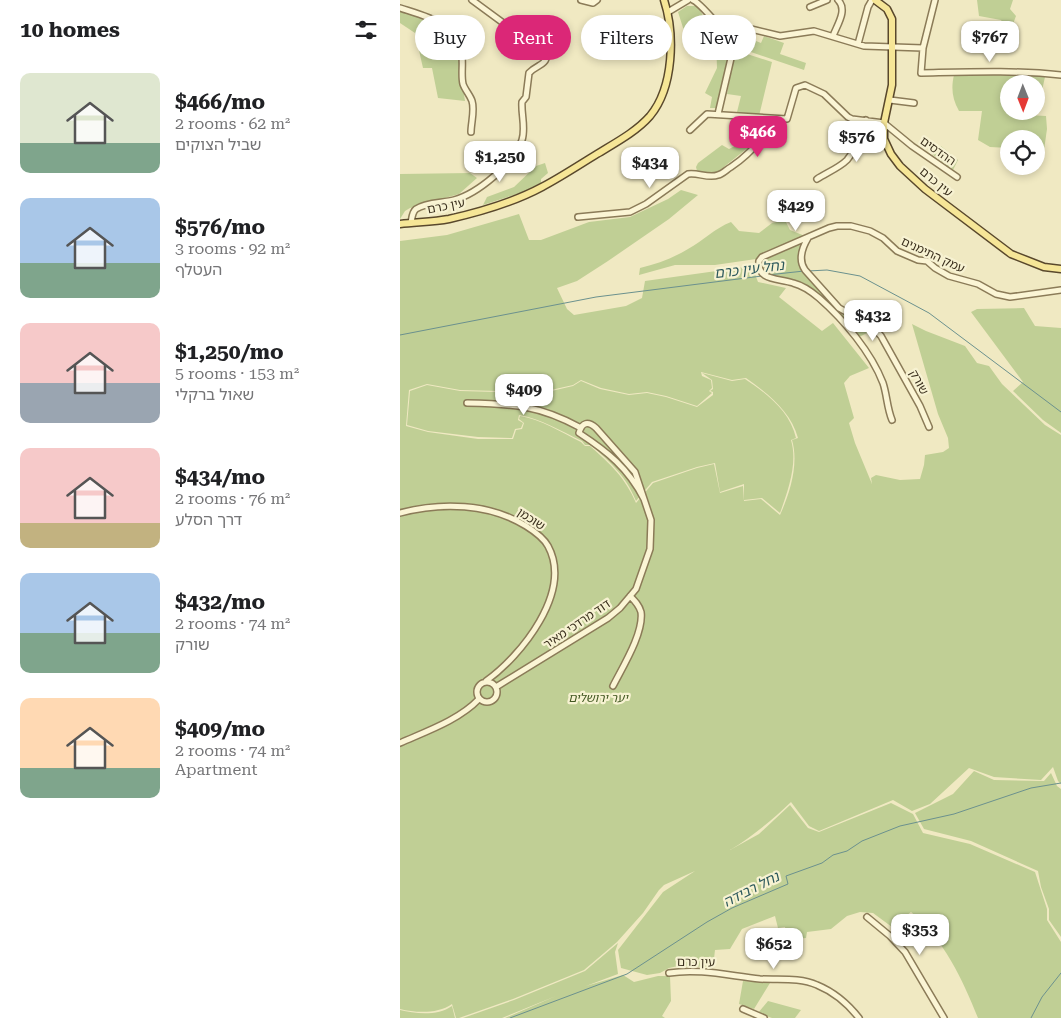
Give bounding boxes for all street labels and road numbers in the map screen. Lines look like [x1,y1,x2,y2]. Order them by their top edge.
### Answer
street label: ההדסים [917,134,959,168]
street label: עין כרם [917,164,955,200]
street label: עין כרם [426,195,466,217]
street label: עמק התימנים [899,234,967,276]
street label: שורק [907,367,931,397]
street label: שוכמן [515,505,547,533]
street label: דוד מרדכי מאיר [541,596,613,651]
street label: עין כרם [677,955,715,969]

